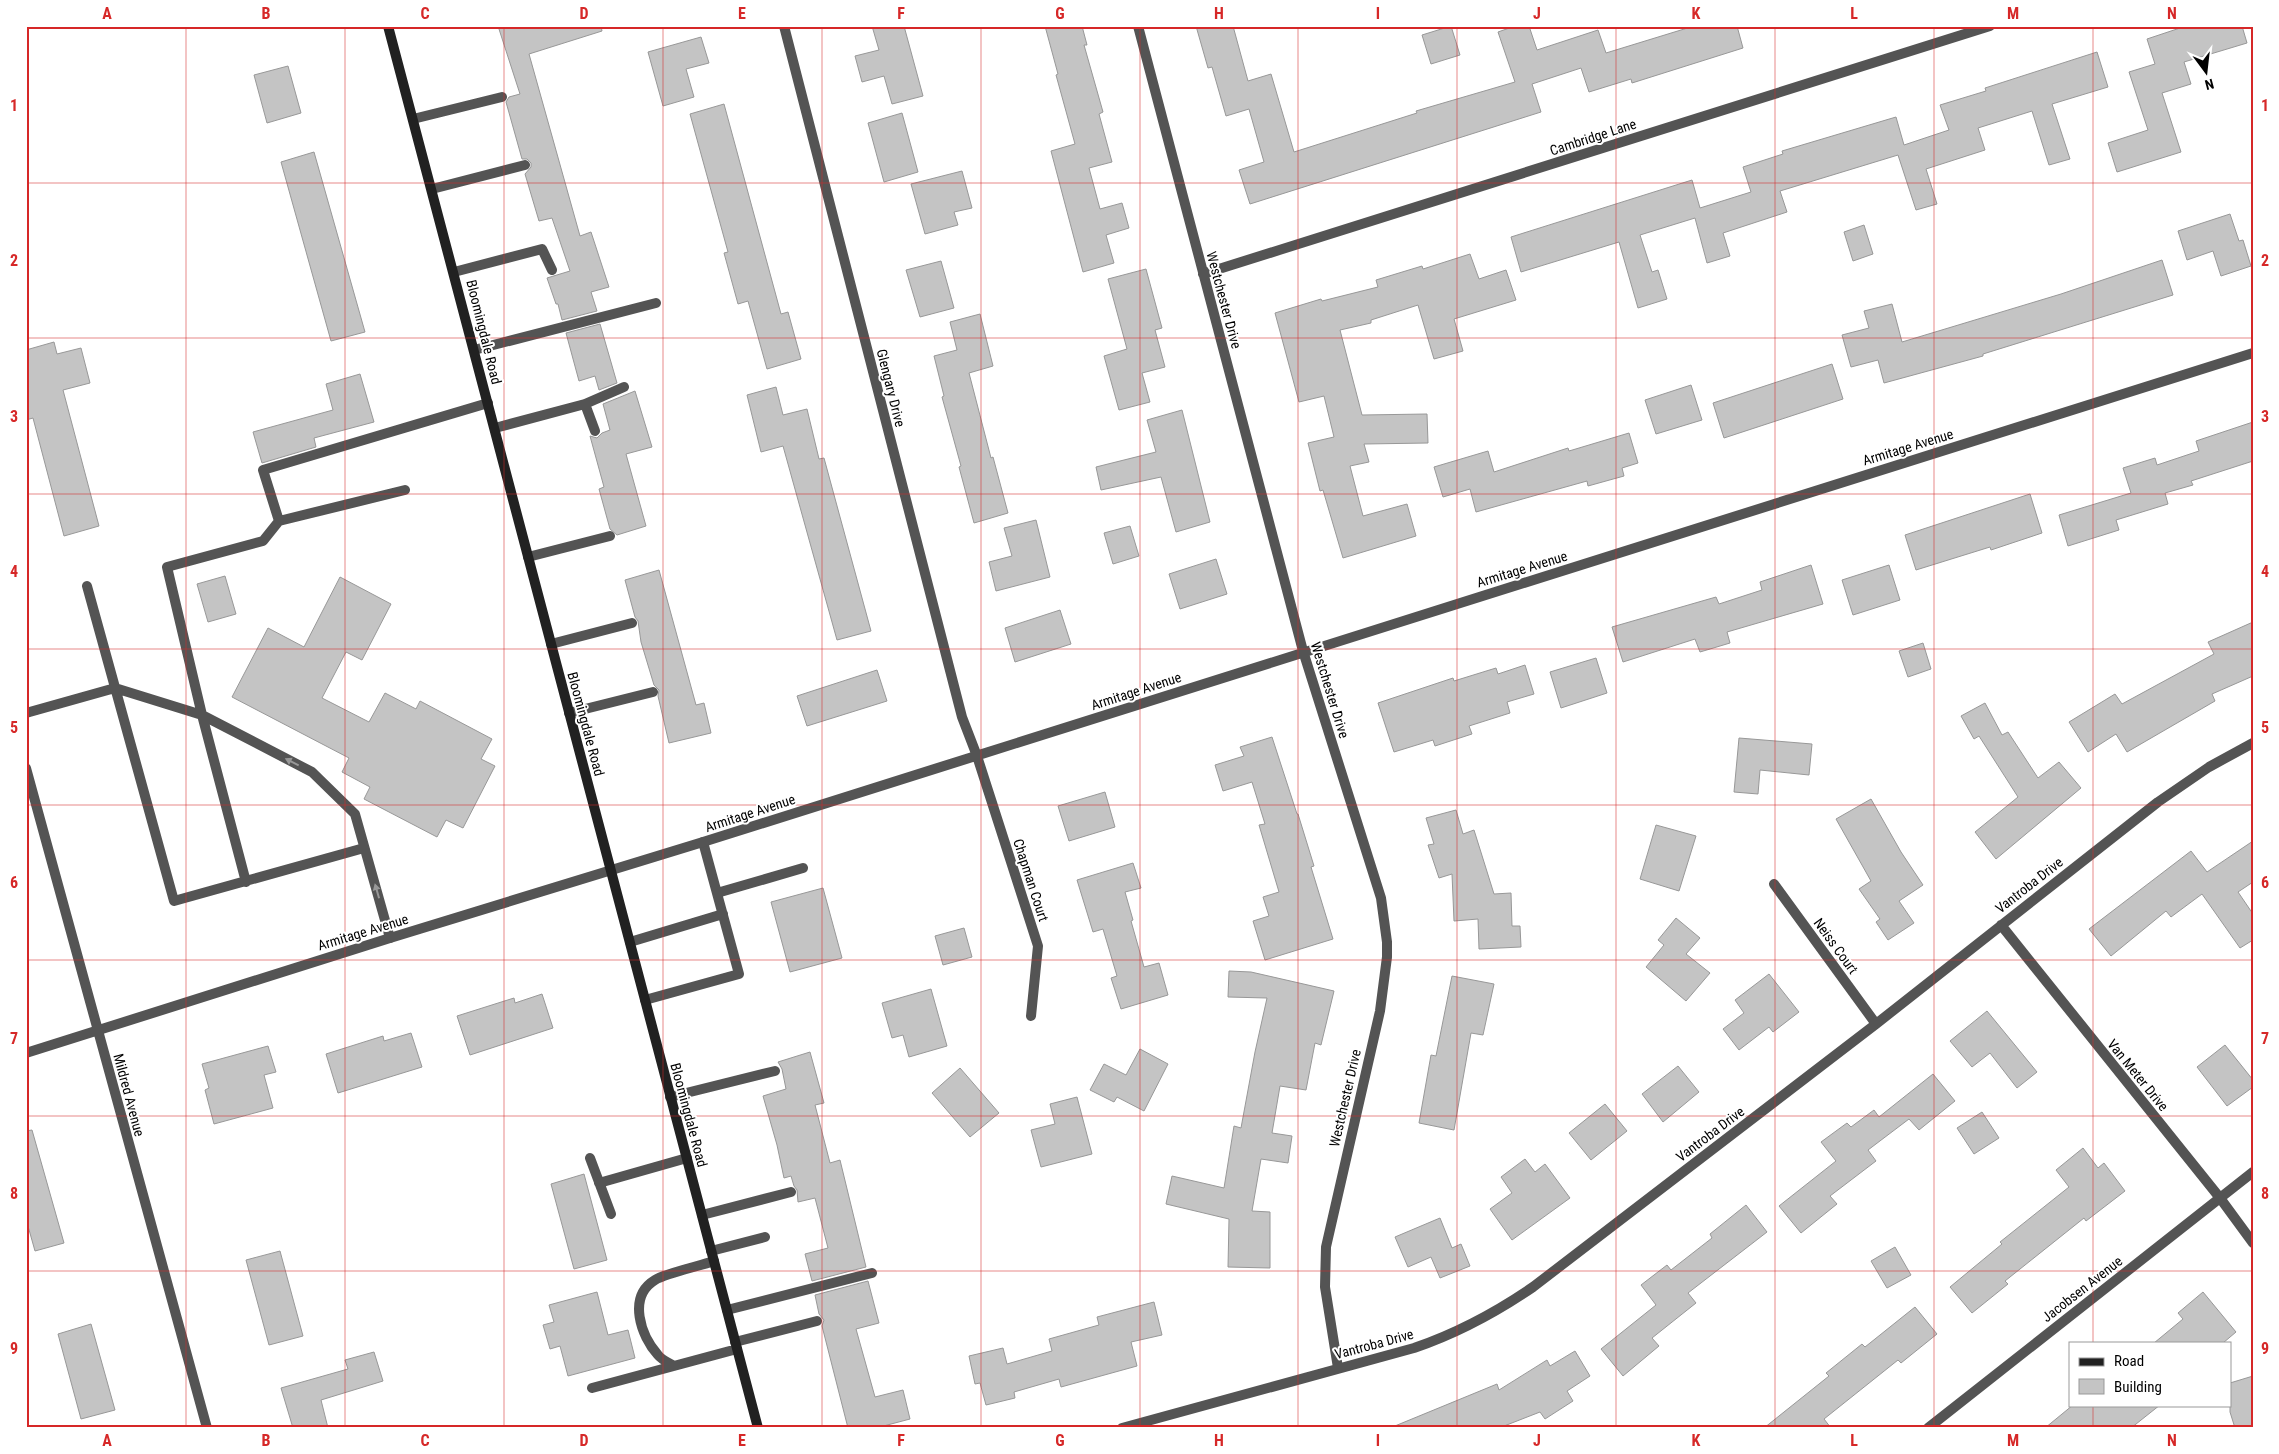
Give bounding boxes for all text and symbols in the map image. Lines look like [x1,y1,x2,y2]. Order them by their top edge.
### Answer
text: A [102,4,112,23]
text: B [262,4,271,23]
text: C [420,4,430,23]
text: D [579,4,589,23]
text: E [738,4,746,23]
text: F [897,4,905,23]
text: G [1055,4,1065,23]
text: H [1214,4,1224,23]
text: I [1376,4,1380,23]
text: J [1533,4,1541,23]
text: K [1692,4,1701,23]
text: L [1850,4,1858,23]
text: M [2007,4,2019,23]
text: N [2167,4,2177,23]
north arrow [2182,48,2232,98]
text: N [2203,76,2216,93]
text: 1 [10,96,18,115]
text: 1 [2261,96,2269,115]
street label: Cambridge Lane [1548,115,1639,158]
street label: Westchester Drive [1203,250,1245,351]
text: 2 [10,251,18,270]
text: 2 [2261,251,2269,270]
street label: Bloomingdale Road [463,278,505,386]
street label: Glengary Drive [874,347,909,429]
text: 3 [10,407,18,426]
text: 3 [2261,407,2269,426]
street label: Armitage Avenue [1861,425,1956,468]
street label: Armitage Avenue [1475,547,1570,590]
text: 4 [10,562,18,581]
text: 4 [2261,562,2269,581]
street label: Westchester Drive [1308,640,1352,740]
street label: Armitage Avenue [1089,669,1184,713]
street label: Bloomingdale Road [564,670,608,778]
text: 5 [10,718,18,737]
text: 5 [2261,718,2269,737]
one-way arrow [285,758,299,766]
street label: Armitage Avenue [703,791,798,835]
street label: Chapman Court [1010,837,1052,923]
street label: Vantroba Drive [1992,853,2066,916]
text: 6 [10,873,18,892]
text: 6 [2261,873,2269,892]
one-way arrow [372,883,380,898]
street label: Armitage Avenue [316,910,411,953]
street label: Neiss Court [1810,915,1862,977]
text: 7 [10,1029,18,1048]
text: 7 [2261,1029,2269,1048]
street label: Van Meter Drive [2104,1036,2172,1114]
street label: Westchester Drive [1326,1047,1364,1148]
street label: Mildred Avenue [110,1052,148,1139]
street label: Bloomingdale Road [667,1061,711,1169]
street label: Vantroba Drive [1673,1103,1748,1165]
text: 8 [10,1184,18,1203]
text: 8 [2261,1184,2269,1203]
street label: Jacobsen Avenue [2039,1253,2126,1325]
street label: Vantroba Drive [1333,1326,1416,1362]
text: 9 [10,1339,18,1358]
text: 9 [2261,1339,2269,1358]
legend [2069,1342,2232,1406]
text: Road [2114,1352,2144,1370]
text: Building [2114,1378,2162,1396]
text: A [102,1431,112,1450]
text: B [262,1431,271,1450]
text: C [420,1431,430,1450]
text: D [579,1431,589,1450]
text: E [738,1431,746,1450]
text: F [897,1431,905,1450]
text: G [1055,1431,1065,1450]
text: H [1214,1431,1224,1450]
text: I [1376,1431,1380,1450]
text: J [1533,1431,1541,1450]
text: K [1692,1431,1701,1450]
text: L [1850,1431,1858,1450]
text: M [2007,1431,2019,1450]
text: N [2167,1431,2177,1450]

